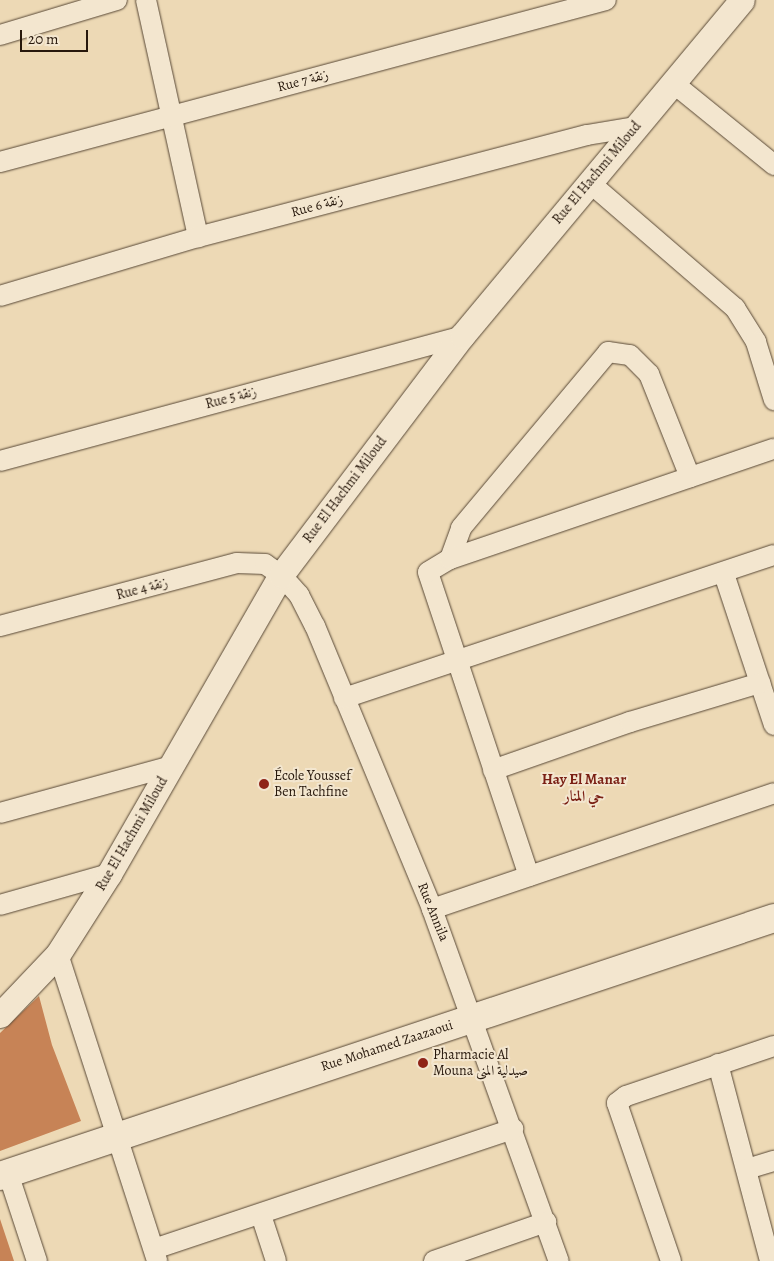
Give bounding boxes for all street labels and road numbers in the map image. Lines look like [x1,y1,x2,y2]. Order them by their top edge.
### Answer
street label: Rue 7 زنقة [276,66,330,96]
street label: Rue El Hachmi Miloud [549,118,645,228]
street label: Rue 6 زنقة [289,191,345,221]
street label: Rue 5 زنقة [204,383,258,413]
street label: Rue El Hachmi Miloud [299,433,391,547]
street label: Rue 4 زنقة [114,574,170,604]
street label: Rue El Hachmi Miloud [92,774,172,894]
street label: Rue Annila [414,880,452,944]
street label: Rue Mohamed Zaazaoui [319,1017,455,1075]

